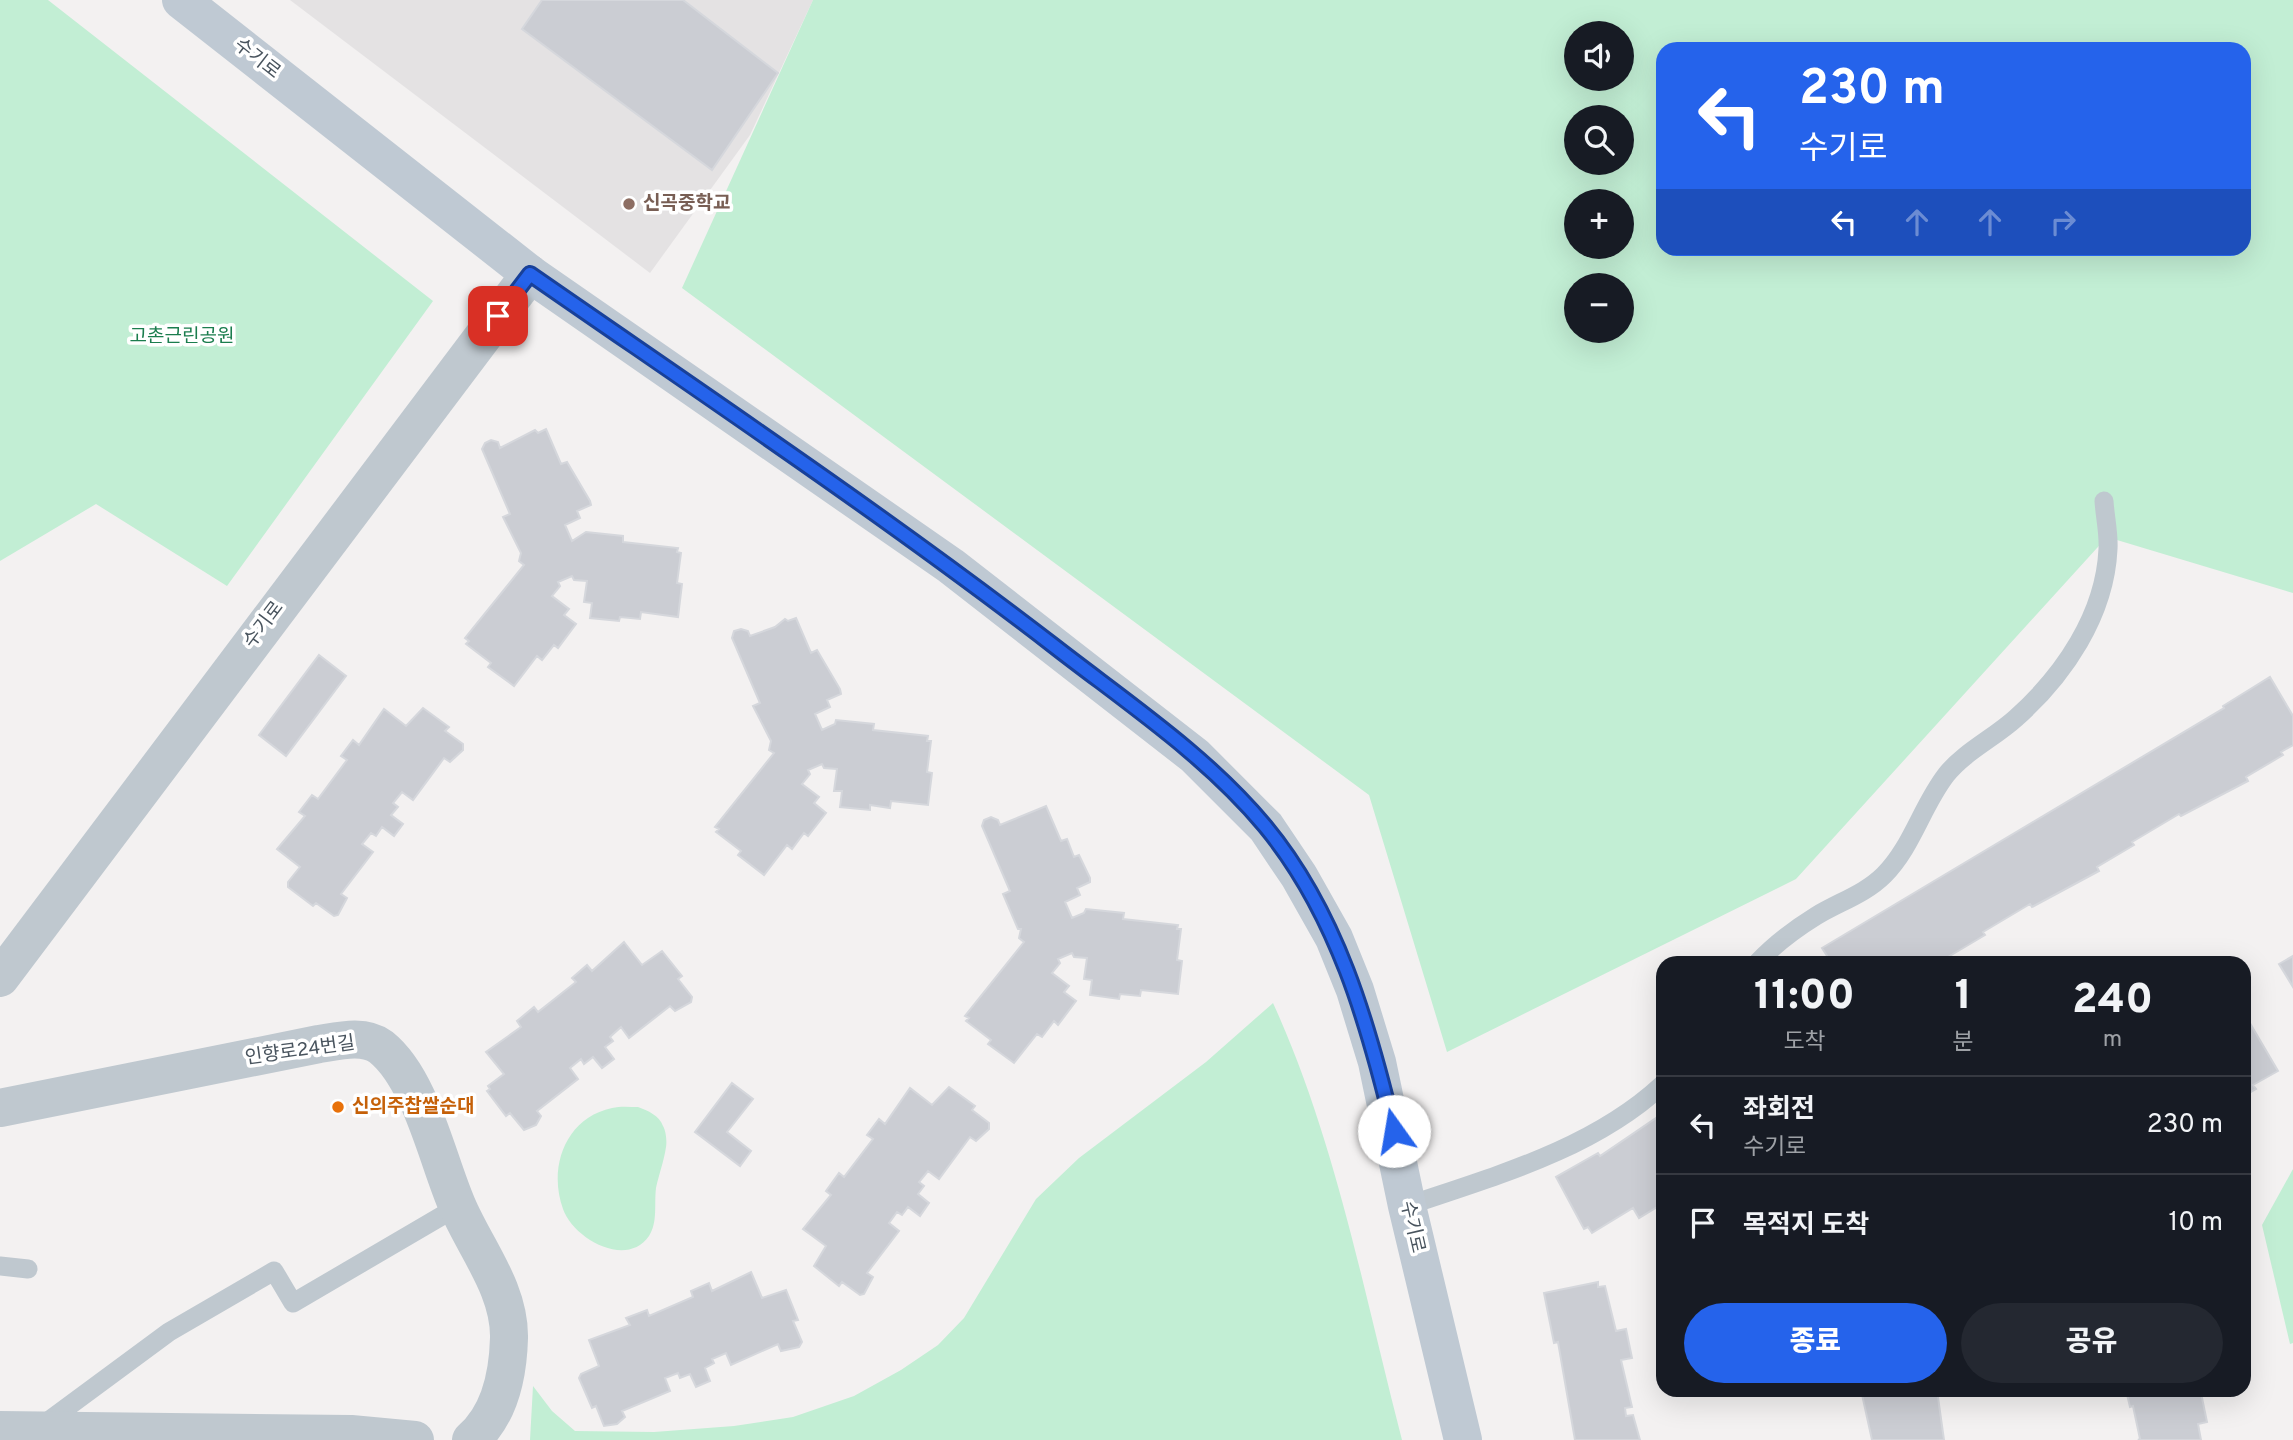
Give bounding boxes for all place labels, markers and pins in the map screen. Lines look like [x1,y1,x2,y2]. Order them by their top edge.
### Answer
place label: 신곡중학교 [643,192,730,216]
marker: 신곡중학교 [621,196,637,212]
pin [468,286,528,346]
place label: 신의주찹쌀순대 [352,1095,474,1119]
marker: 신의주찹쌀순대 [330,1099,346,1115]

